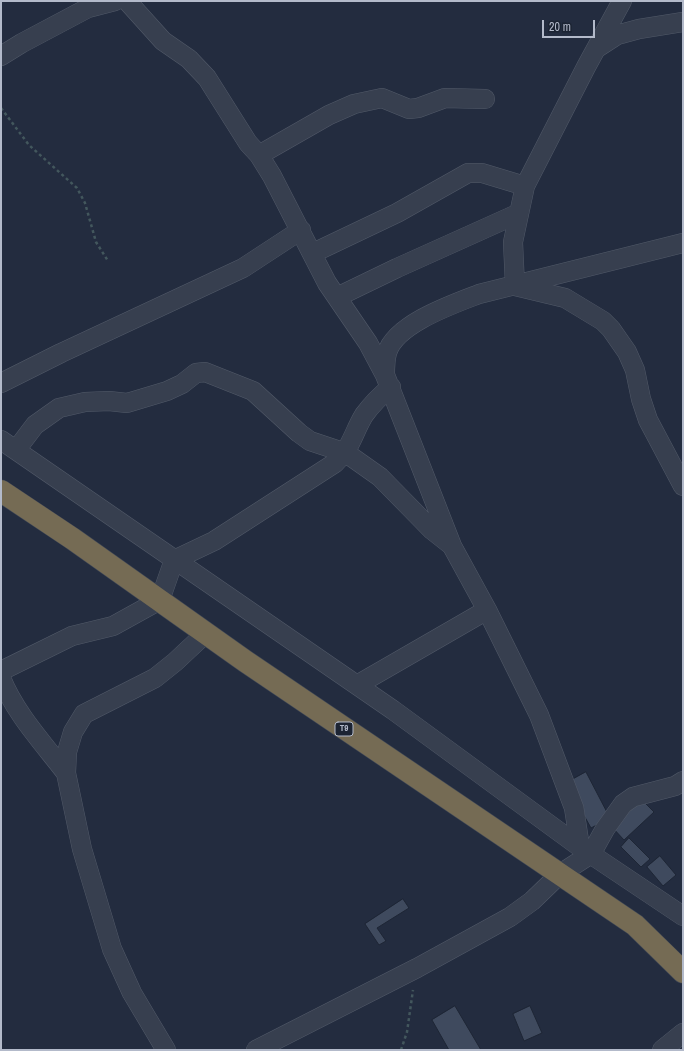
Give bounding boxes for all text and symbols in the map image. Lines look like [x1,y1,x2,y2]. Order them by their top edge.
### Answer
scale bar [544,12,597,38]
text: 20 m [549,19,571,35]
road number: T9 [335,722,353,736]

